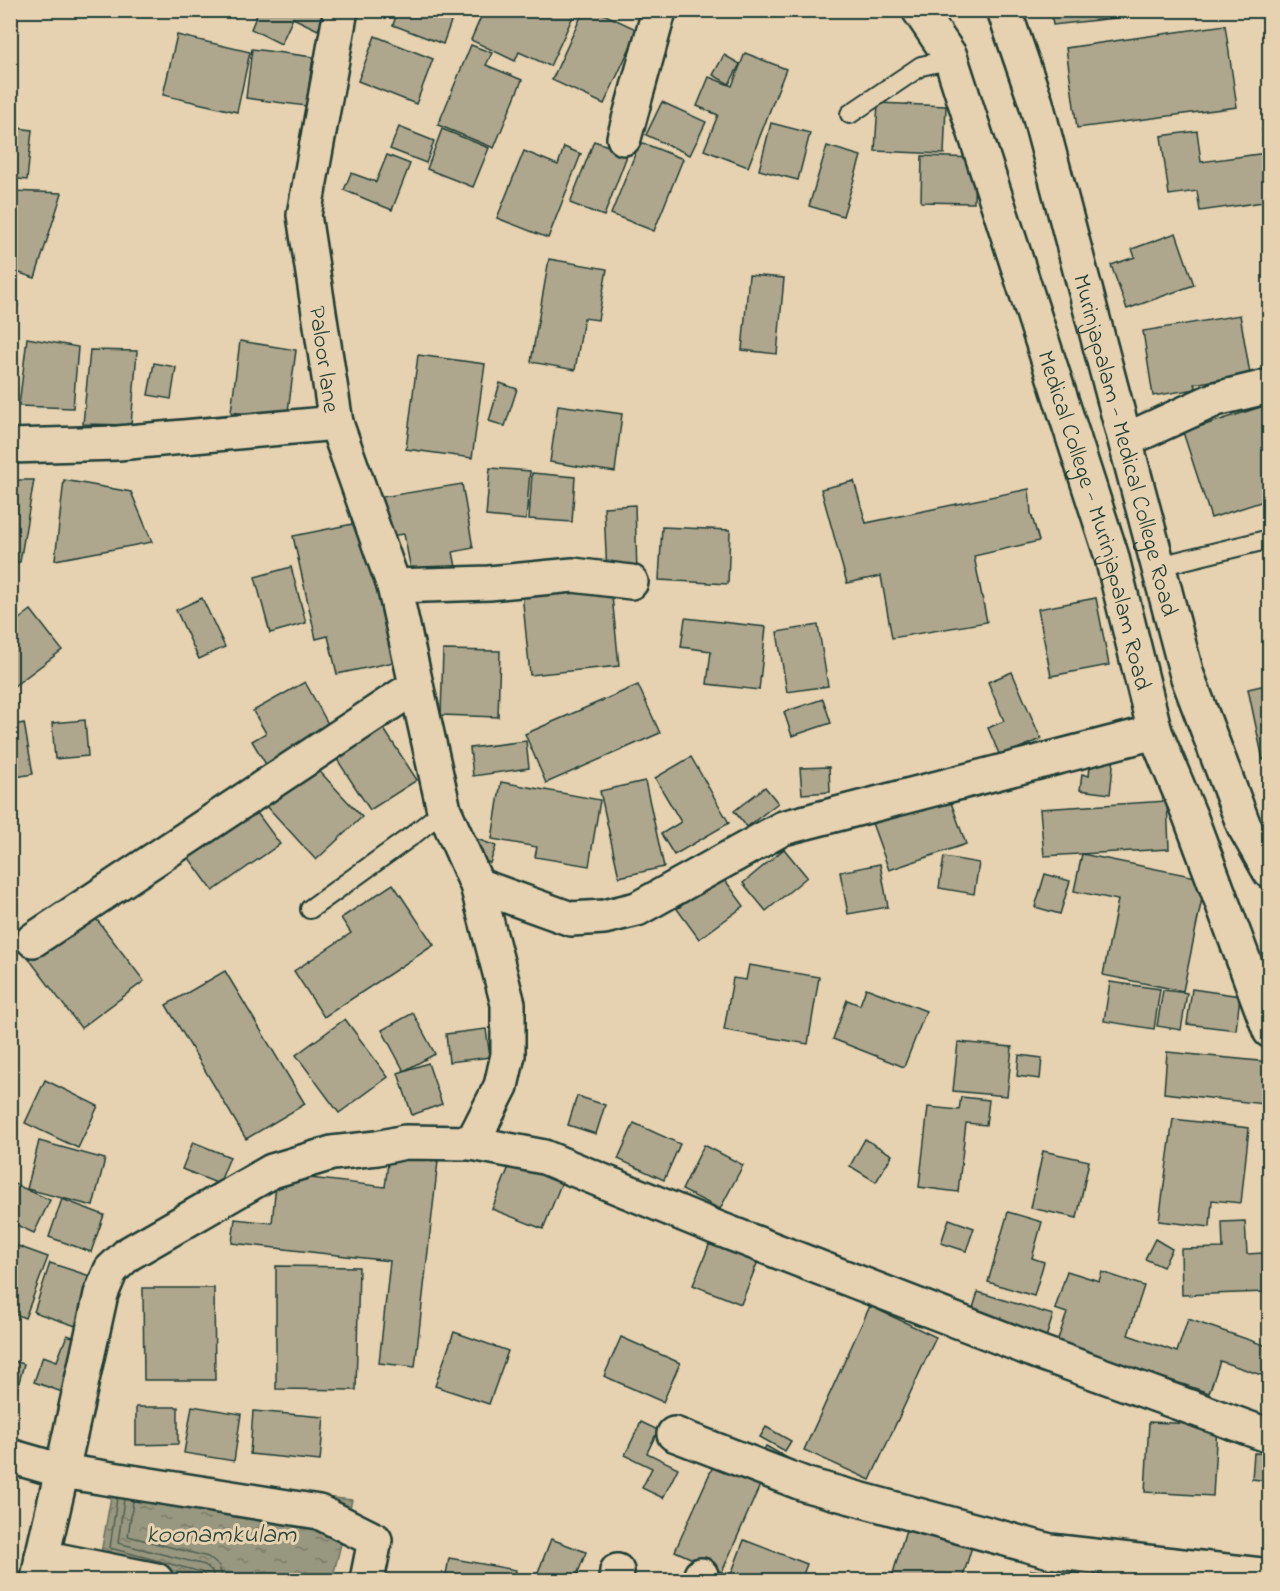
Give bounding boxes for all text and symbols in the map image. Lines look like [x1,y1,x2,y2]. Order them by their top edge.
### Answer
street label: Murinjapalam - Medical College Road [1062,271,1186,621]
street label: Paloor lane [298,304,347,415]
street label: Medical College - Murinjapalam Road [1026,346,1159,695]
water label: koonamkulam [146,1517,297,1555]

